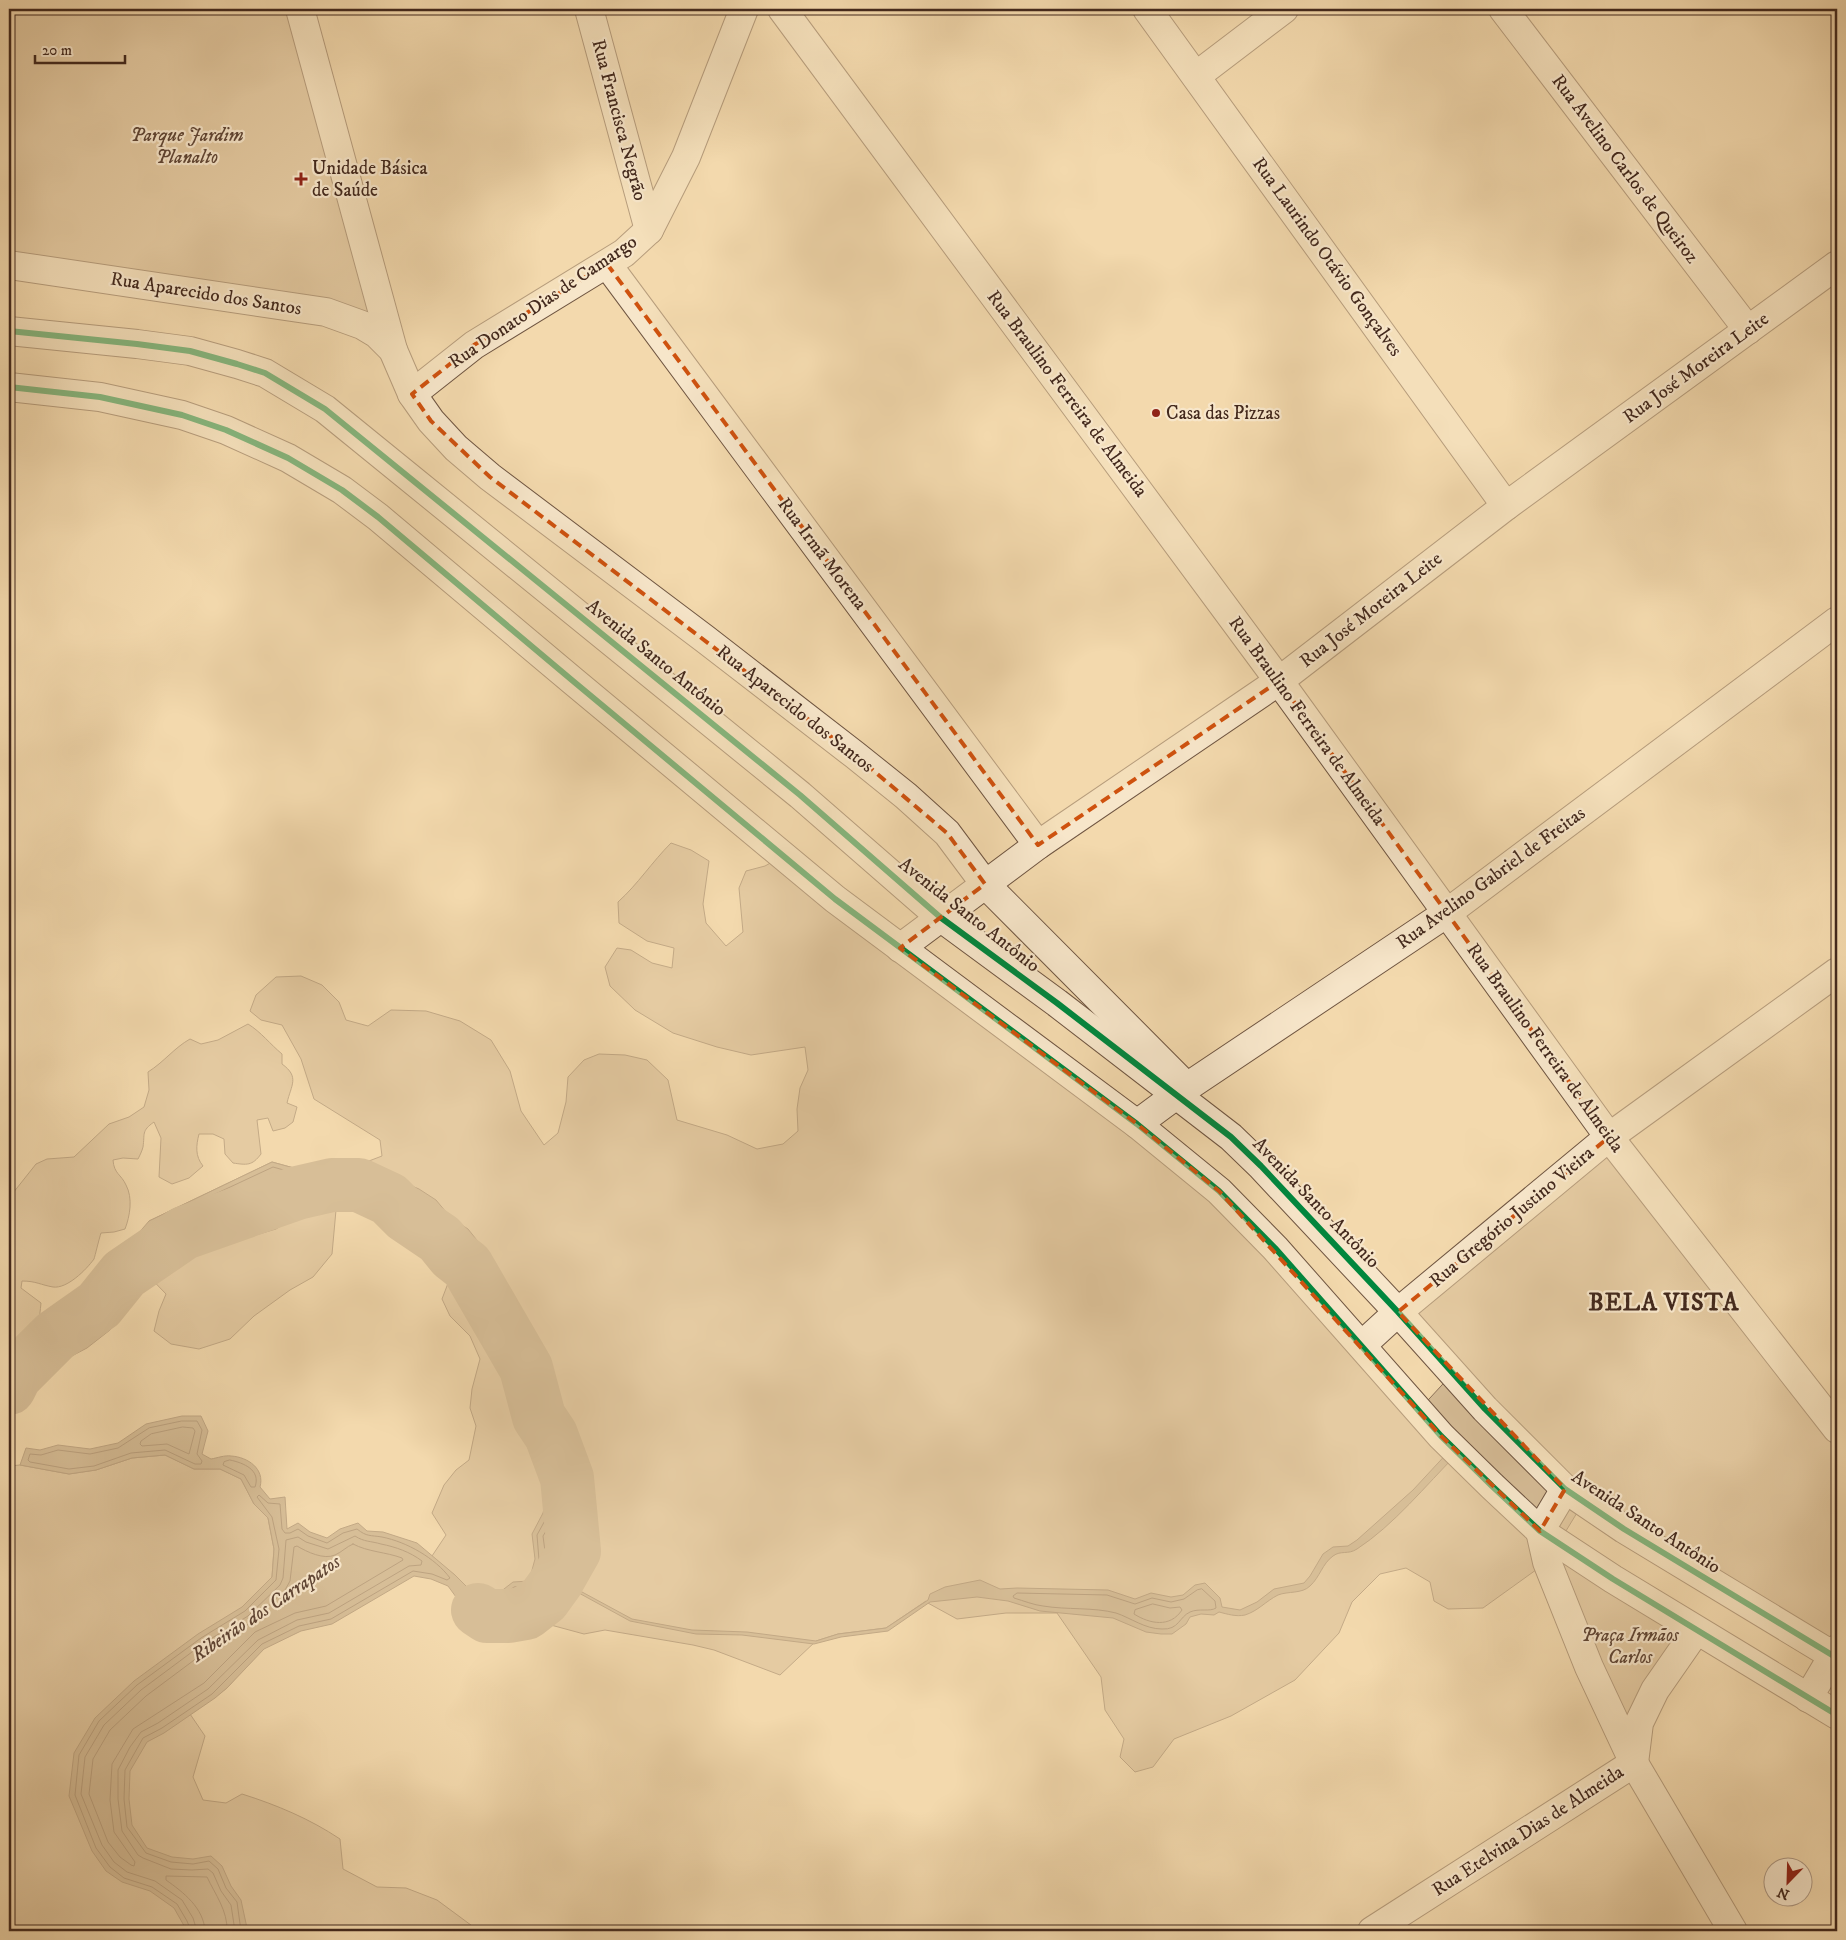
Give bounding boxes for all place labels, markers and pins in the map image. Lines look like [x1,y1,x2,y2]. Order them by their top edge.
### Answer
place label: Unidade Básica de Saúde [312,157,428,202]
marker: Unidade Básica de Saúde [294,172,308,186]
place label: Casa das Pizzas [1166,402,1280,425]
marker: Casa das Pizzas [1150,407,1162,419]

